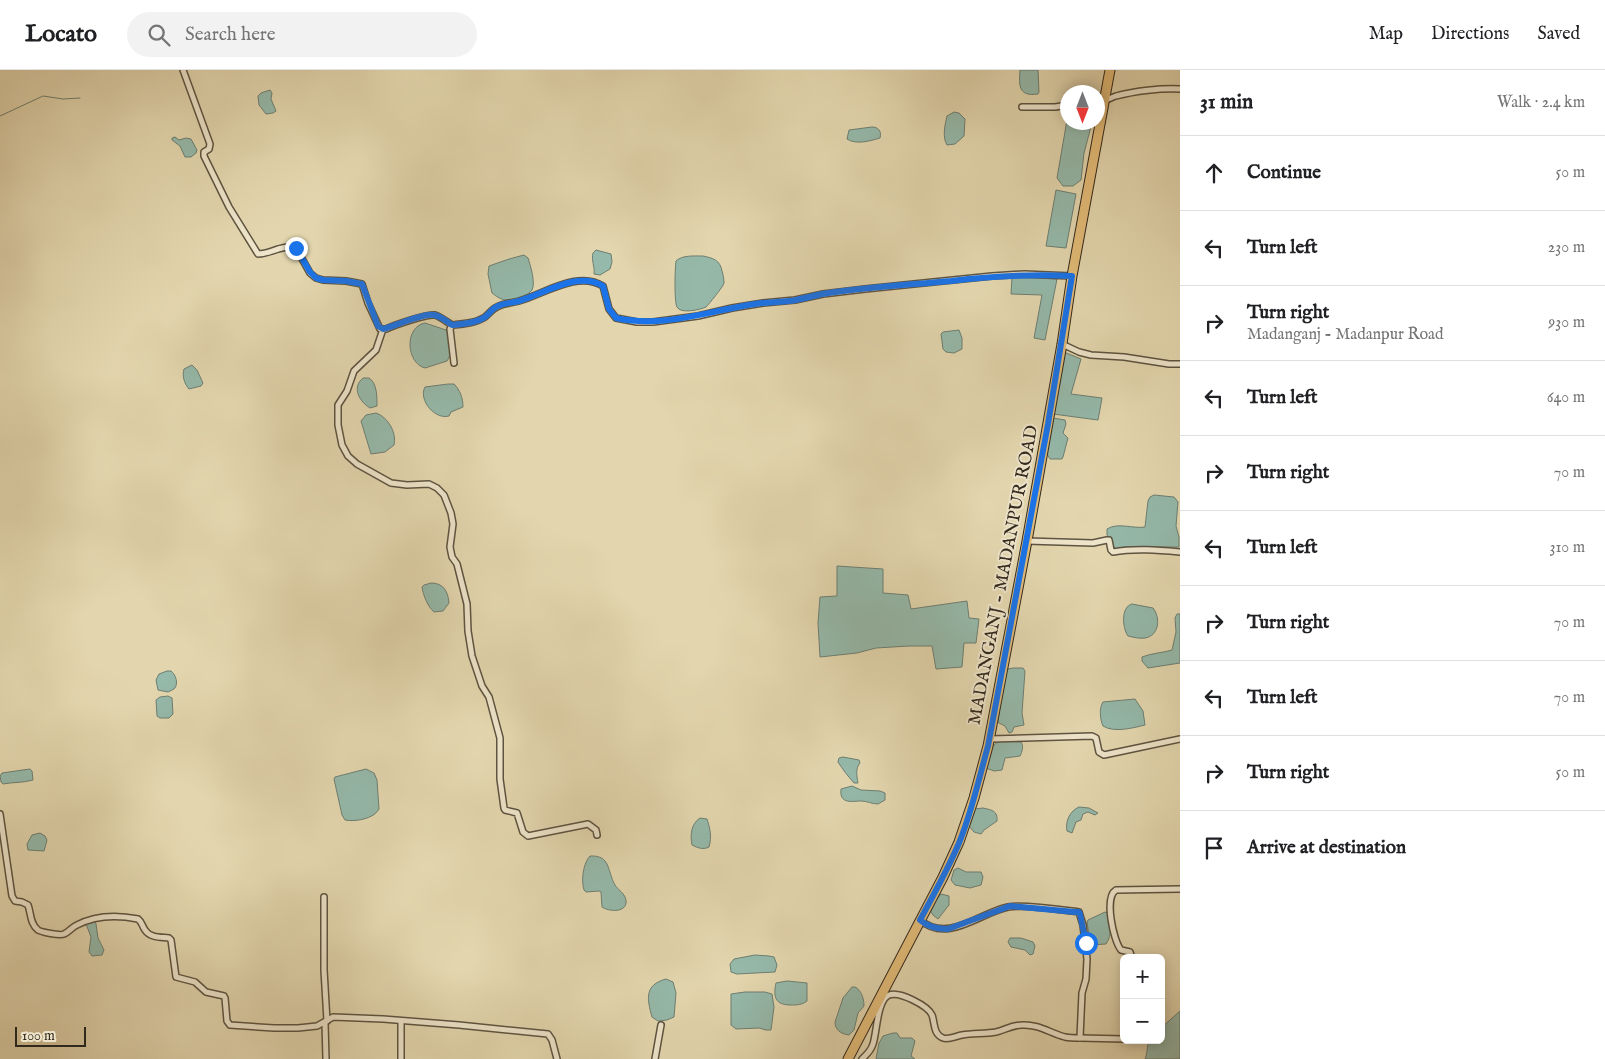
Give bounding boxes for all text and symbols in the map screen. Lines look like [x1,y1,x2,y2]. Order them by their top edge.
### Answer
search box [127,12,477,57]
text: Locato [25,19,97,50]
icon: search [145,21,173,49]
text: Search here [185,23,276,47]
text: Map [1369,23,1403,46]
text: Directions [1431,23,1509,46]
text: Saved [1537,23,1580,46]
north arrow [1060,85,1105,130]
text: 31 min [1200,89,1253,116]
text: Walk · 2.4 km [1497,93,1585,113]
icon: ahead [1200,159,1228,187]
text: Continue [1247,161,1321,185]
text: 50 m [1556,163,1585,183]
icon: left [1200,234,1228,262]
text: Turn left [1247,236,1318,260]
route end [285,237,308,260]
text: 230 m [1548,238,1585,258]
text: Turn right [1247,301,1329,325]
icon: right [1200,309,1228,337]
text: 930 m [1548,313,1585,333]
text: Madanganj - Madanpur Road [1247,325,1444,345]
icon: left [1200,384,1228,412]
text: Turn left [1247,386,1318,410]
text: 640 m [1547,388,1585,408]
street label: MADANGANJ - MADANPUR ROAD [964,423,1044,727]
icon: right [1200,459,1228,487]
text: Turn right [1247,461,1329,485]
text: 70 m [1554,463,1585,483]
icon: left [1200,534,1228,562]
text: Turn left [1247,536,1318,560]
text: 310 m [1549,538,1585,558]
icon: right [1200,609,1228,637]
text: Turn right [1247,611,1329,635]
text: 70 m [1554,613,1585,633]
icon: left [1200,684,1228,712]
text: Turn left [1247,686,1318,710]
text: 70 m [1554,688,1585,708]
icon: right [1200,759,1228,787]
text: Turn right [1247,761,1329,785]
text: 50 m [1556,763,1585,783]
icon: arrive [1200,834,1228,862]
text: Arrive at destination [1247,836,1406,860]
route start [1075,932,1098,955]
map controls [1120,954,1165,1044]
button: + [1120,954,1165,999]
button: − [1120,999,1165,1044]
scale bar [15,1024,86,1047]
text: 100 m [22,1027,55,1045]

